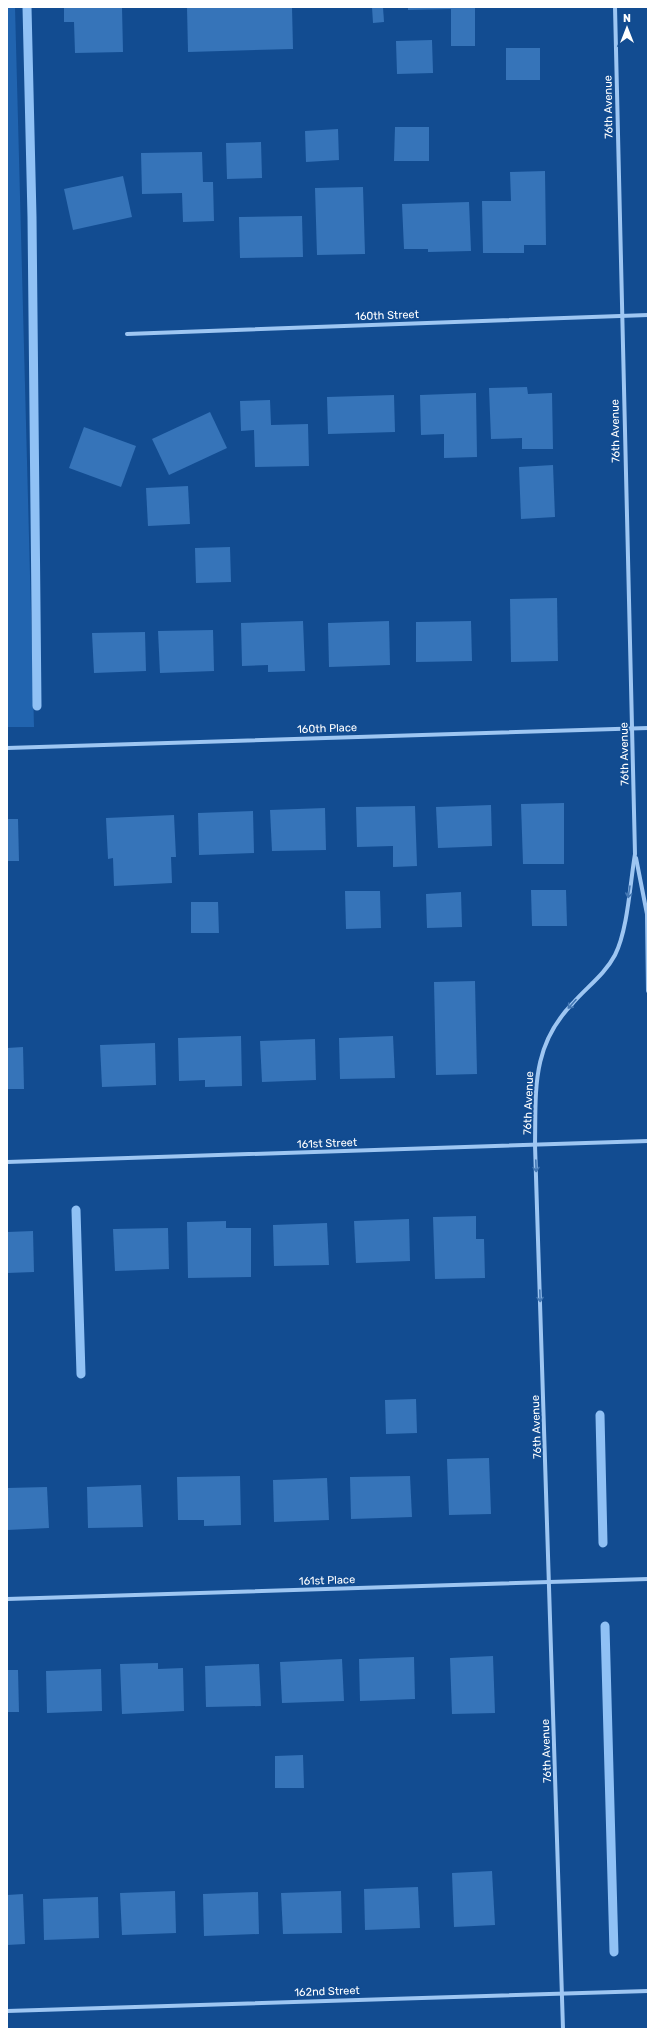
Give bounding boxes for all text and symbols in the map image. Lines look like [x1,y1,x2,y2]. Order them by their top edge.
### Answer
north arrow [607,8,647,48]
text: N [623,12,631,25]
street label: 76th Avenue [601,75,616,139]
street label: 160th Street [355,308,420,323]
street label: 76th Avenue [608,399,623,463]
street label: 160th Place [297,721,357,736]
street label: 76th Avenue [617,722,632,786]
one-way arrow [625,885,633,898]
one-way arrow [567,999,577,1009]
street label: 76th Avenue [521,1071,536,1135]
street label: 161st Street [297,1136,358,1151]
one-way arrow [532,1159,540,1172]
one-way arrow [537,1289,544,1302]
street label: 76th Avenue [529,1395,544,1459]
street label: 161st Place [299,1573,355,1588]
street label: 76th Avenue [539,1719,554,1783]
street label: 162nd Street [294,1984,361,1999]

